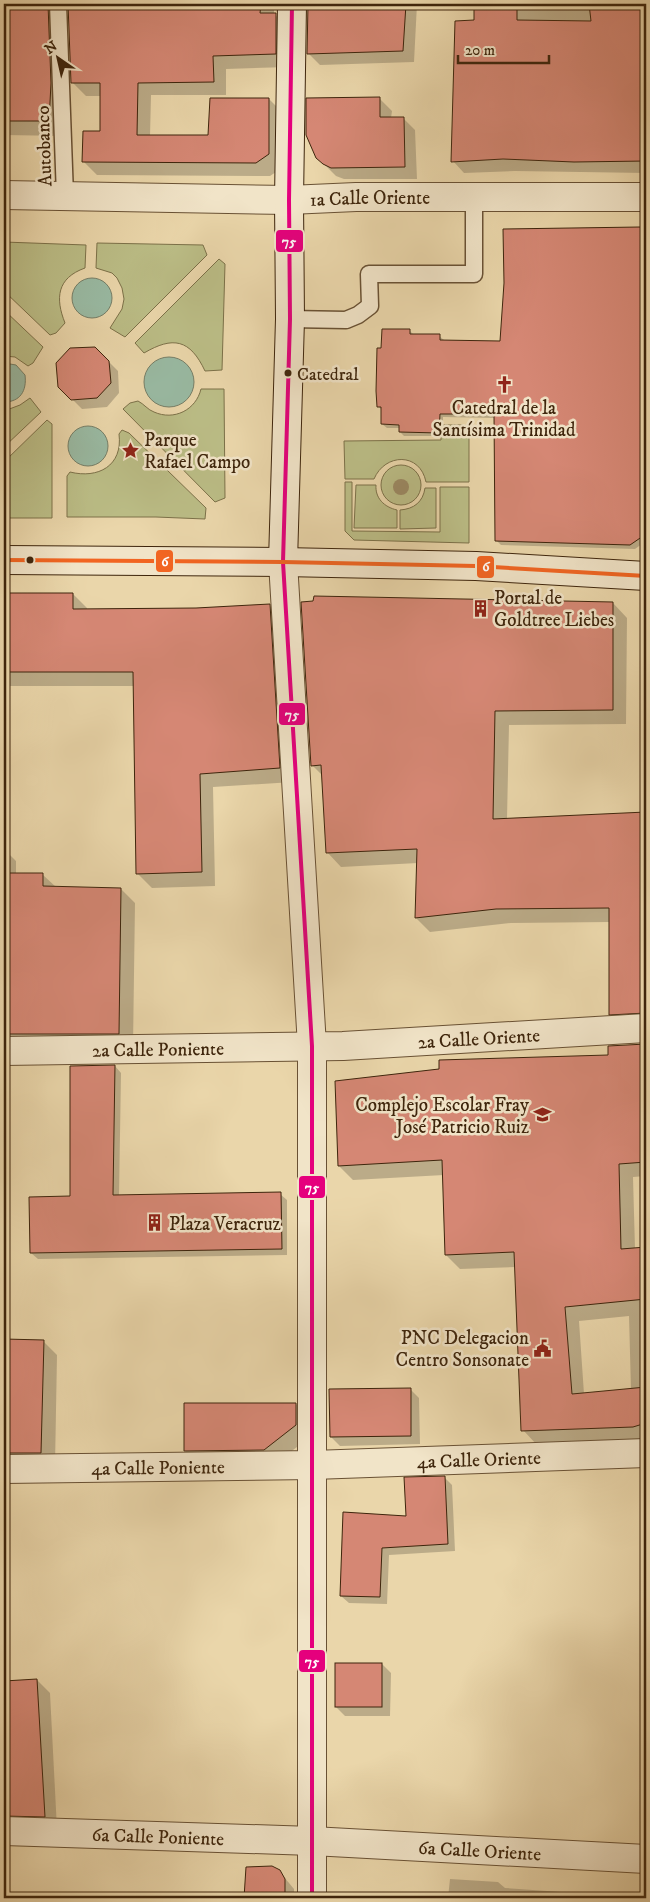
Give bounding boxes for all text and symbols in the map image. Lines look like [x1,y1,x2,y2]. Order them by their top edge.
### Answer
north arrow [32,32,82,82]
scale bar [458,32,549,64]
text: N [41,37,62,59]
text: 20 m [465,41,495,60]
street label: Autobanco [32,105,57,187]
street label: 1a Calle Oriente [309,187,430,212]
line badge: 75 [275,229,304,253]
text: 75 [282,233,296,251]
place label: Catedral [297,364,359,386]
marker: Catedral [283,368,293,378]
church icon: Catedral de la Santísima Trinidad [494,374,514,394]
place label: Catedral de la Santísima Trinidad [433,397,576,442]
place label: Parque Rafael Campo [144,429,250,474]
place icon: Parque Rafael Campo [120,440,140,460]
line badge: 6 [155,549,174,573]
text: 6 [161,553,169,571]
unlabelled marker [25,555,35,565]
line badge: 6 [476,555,495,579]
text: 6 [482,558,490,576]
place label: Portal de Goldtree Liebes [494,587,614,632]
building icon: Portal de Goldtree Liebes [470,598,490,618]
line badge: 75 [278,702,306,726]
text: 75 [285,706,299,724]
street label: 2a Calle Oriente [417,1024,541,1055]
street label: 2a Calle Poniente [92,1038,224,1063]
place label: Complejo Escolar Fray José Patricio Ruiz [355,1094,530,1139]
school or university icon: Complejo Escolar Fray José Patricio Ruiz [533,1105,553,1125]
line badge: 75 [298,1175,326,1199]
text: 75 [305,1179,319,1197]
building icon: Plaza Veracruz [145,1213,165,1233]
place label: Plaza Veracruz [169,1213,281,1236]
place label: PNC Delegacion Centro Sonsonate [396,1327,529,1372]
public building icon: PNC Delegacion Centro Sonsonate [533,1338,553,1358]
street label: 4a Calle Oriente [416,1447,542,1474]
street label: 4a Calle Poniente [91,1456,225,1481]
line badge: 75 [298,1649,326,1673]
text: 75 [305,1653,319,1671]
street label: 6a Calle Poniente [91,1824,225,1851]
street label: 6a Calle Oriente [417,1837,542,1866]

